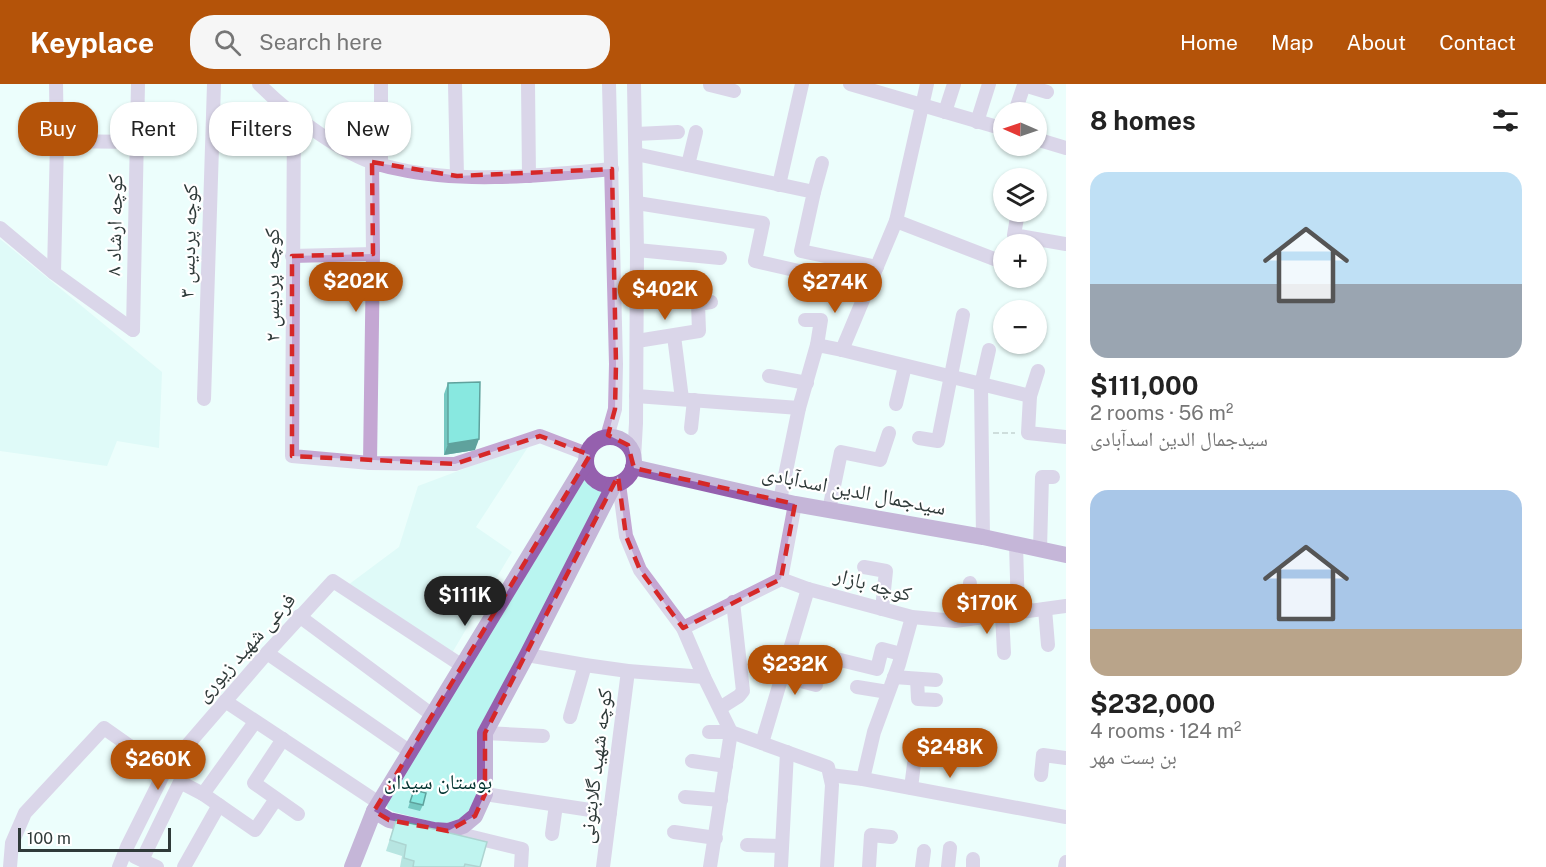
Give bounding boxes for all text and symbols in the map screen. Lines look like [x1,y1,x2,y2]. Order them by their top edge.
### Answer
search box [190,15,610,69]
text: Keyplace [30,26,154,59]
icon: search [211,26,244,59]
text: Search here [259,29,383,55]
text: Home [1180,30,1238,55]
text: Map [1271,30,1314,55]
text: About [1347,30,1406,55]
text: Contact [1439,30,1516,55]
chip: Buy [18,102,98,156]
chip: Rent [110,102,197,156]
chip: Filters [209,102,313,156]
chip: New [325,102,411,156]
north arrow [993,102,1047,156]
map controls [993,102,1047,354]
icon: filters [1489,104,1522,137]
text: 8 homes [1090,105,1196,136]
button: layers [993,168,1047,222]
street label: کوچه ارشاد ۸ [101,174,127,276]
street label: کوچه پردیس ۳ [174,183,203,298]
icon: home [1252,211,1360,319]
street label: کوچه پردیس ۲ [259,228,285,342]
button: + [993,234,1047,288]
pin: $202K [314,262,398,313]
pin: $274K [793,263,877,314]
text: $202K [323,269,389,293]
pin: $402K [623,270,707,321]
text: $274K [802,270,868,294]
text: $402K [632,277,698,301]
button: − [993,300,1047,354]
text: $111,000 [1090,370,1198,401]
text: 2 rooms · 56 m² [1090,401,1233,425]
text: سیدجمال الدین اسدآبادی [1090,427,1268,451]
street label: سیدجمال الدین اسدآبادی [760,460,948,521]
icon: home [1252,529,1360,637]
street label: کوچه بازار [831,561,915,606]
pin: $111K [423,576,507,627]
text: $111K [438,583,492,607]
pin: $170K [945,584,1029,635]
street label: فرعی شهید زیوری [190,587,301,707]
text: $170K [956,591,1018,615]
pin: $232K [753,645,837,696]
text: $232K [762,652,828,676]
street label: کوچه شهید گلابتونی [573,687,618,845]
text: $232,000 [1090,688,1215,719]
text: 4 rooms · 124 m² [1090,719,1241,743]
pin: $248K [908,728,992,779]
text: $248K [916,735,984,759]
pin: $260K [116,740,200,791]
text: بن بست مهر [1090,745,1177,769]
text: $260K [125,747,191,771]
park label: بوستان سیدان [384,769,492,794]
scale bar [18,825,171,852]
text: 100 m [27,829,71,848]

